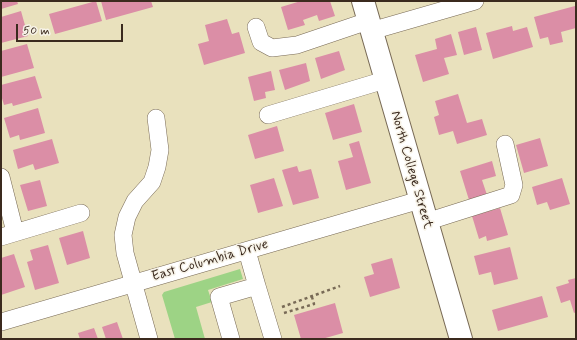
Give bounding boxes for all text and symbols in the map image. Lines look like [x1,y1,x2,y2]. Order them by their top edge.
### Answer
scale bar [18,16,125,42]
text: 50 m [23,23,50,39]
street label: North College Street [386,109,436,231]
street label: East Columbia Drive [150,236,270,286]

